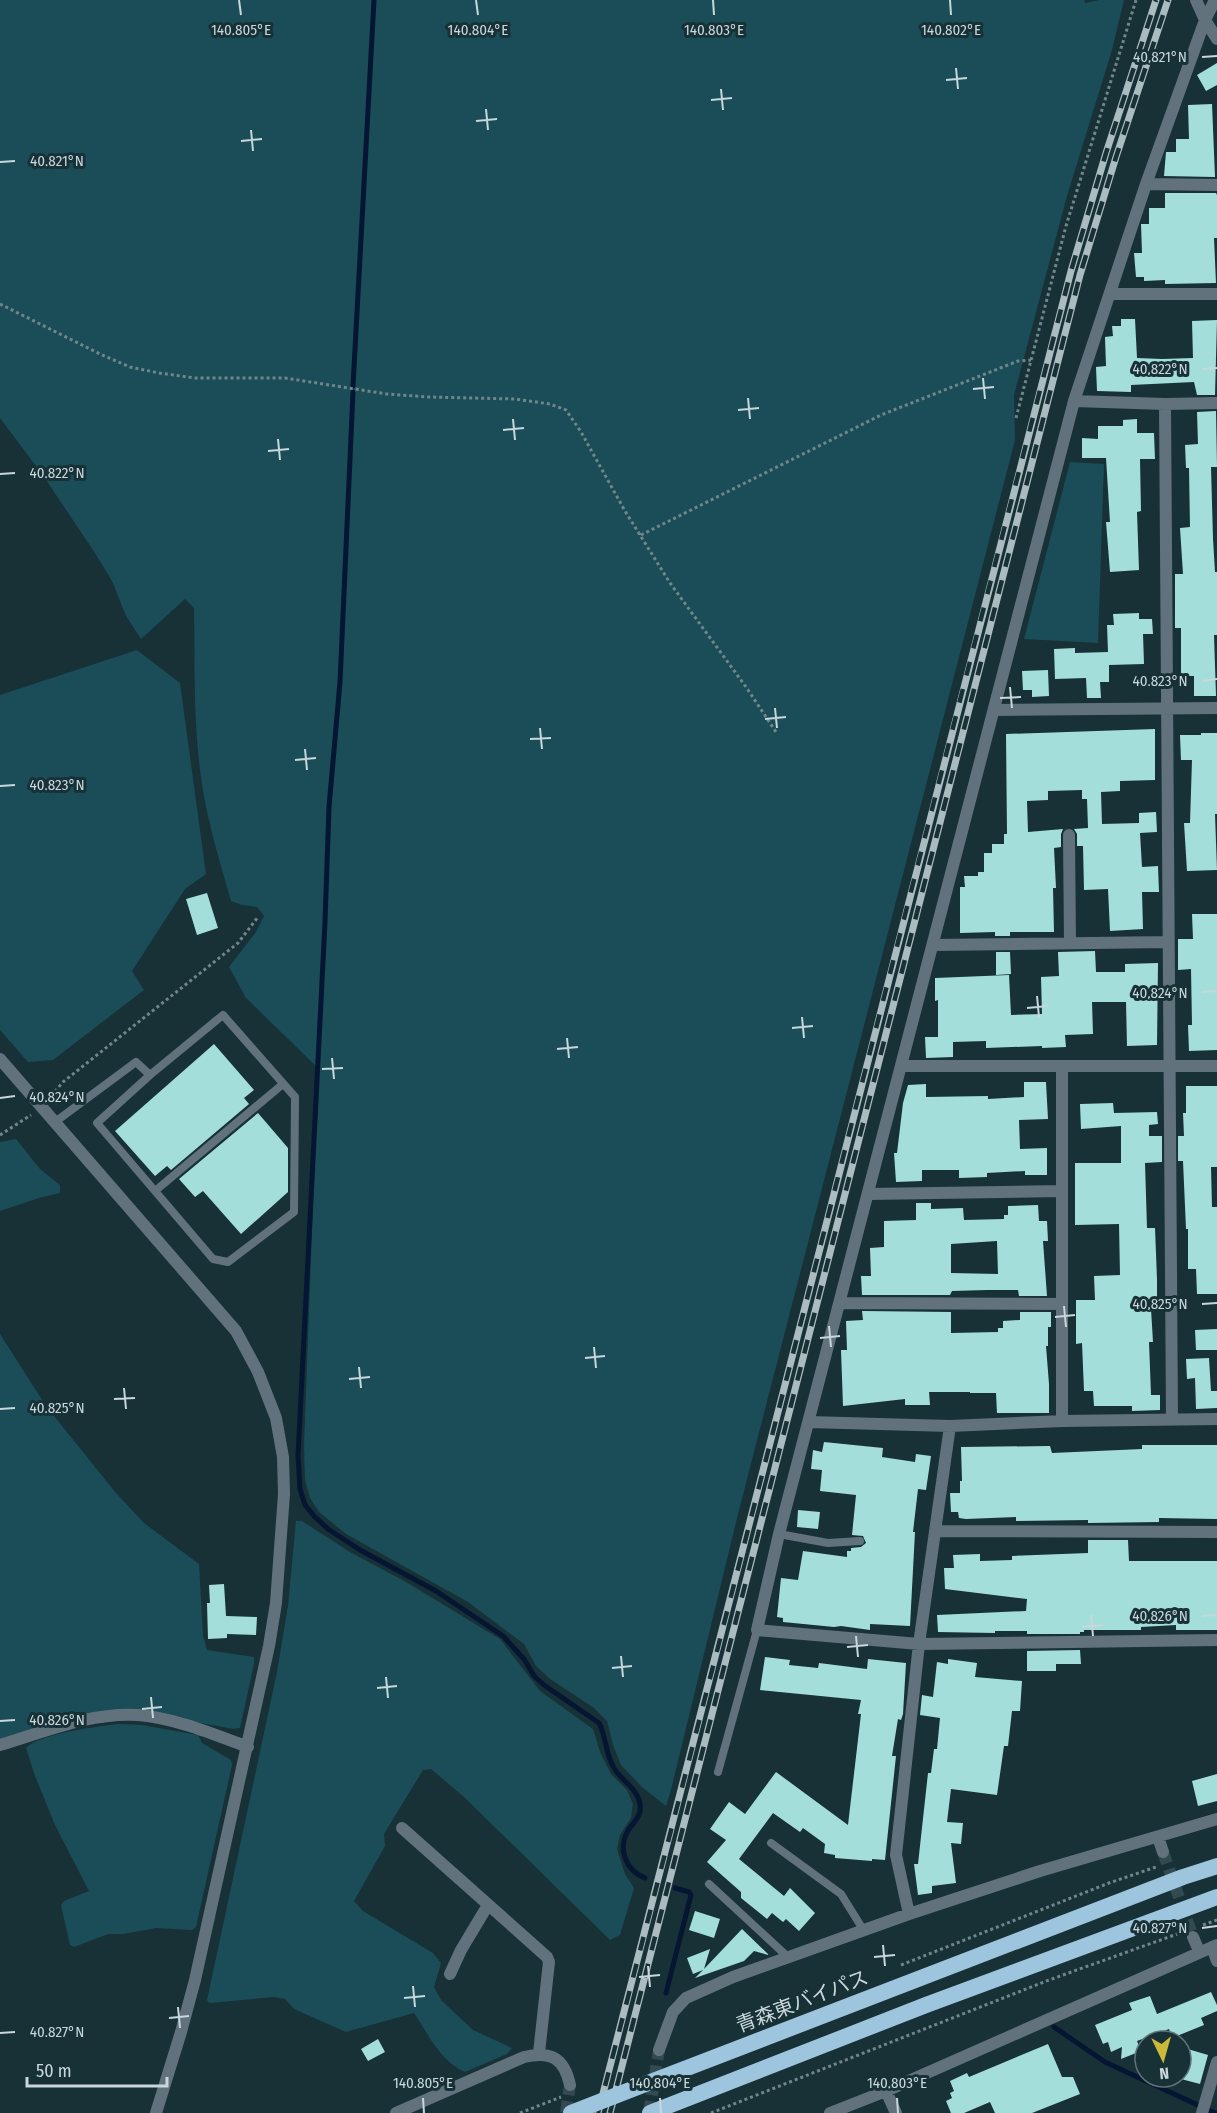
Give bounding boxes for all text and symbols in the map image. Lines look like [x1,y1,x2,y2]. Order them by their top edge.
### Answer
text: 140.805°E [211,21,271,39]
text: 140.804°E [448,21,508,39]
text: 140.803°E [684,21,744,39]
text: 140.802°E [921,21,981,39]
text: 40.821°N [1133,48,1187,66]
text: 40.821°N [30,152,84,170]
text: 40.822°N [1132,360,1188,378]
text: 40.822°N [29,464,85,482]
text: 40.823°N [1132,672,1188,690]
text: 40.823°N [29,776,85,794]
text: 40.824°N [1132,984,1188,1002]
text: 40.824°N [29,1088,85,1106]
text: 40.825°N [1132,1295,1188,1313]
text: 40.825°N [29,1399,85,1417]
text: 40.826°N [1132,1607,1188,1625]
text: 40.826°N [29,1711,85,1729]
text: 40.827°N [1133,1919,1187,1937]
street label: 青森東バイパス [733,1965,871,2037]
text: 40.827°N [30,2023,84,2041]
north arrow [1133,2029,1193,2089]
scale bar [27,2050,166,2088]
text: 50 m [36,2060,72,2082]
text: N [1159,2064,1170,2083]
text: 140.805°E [393,2074,453,2092]
text: 140.804°E [630,2074,690,2092]
text: 140.803°E [867,2074,927,2092]

